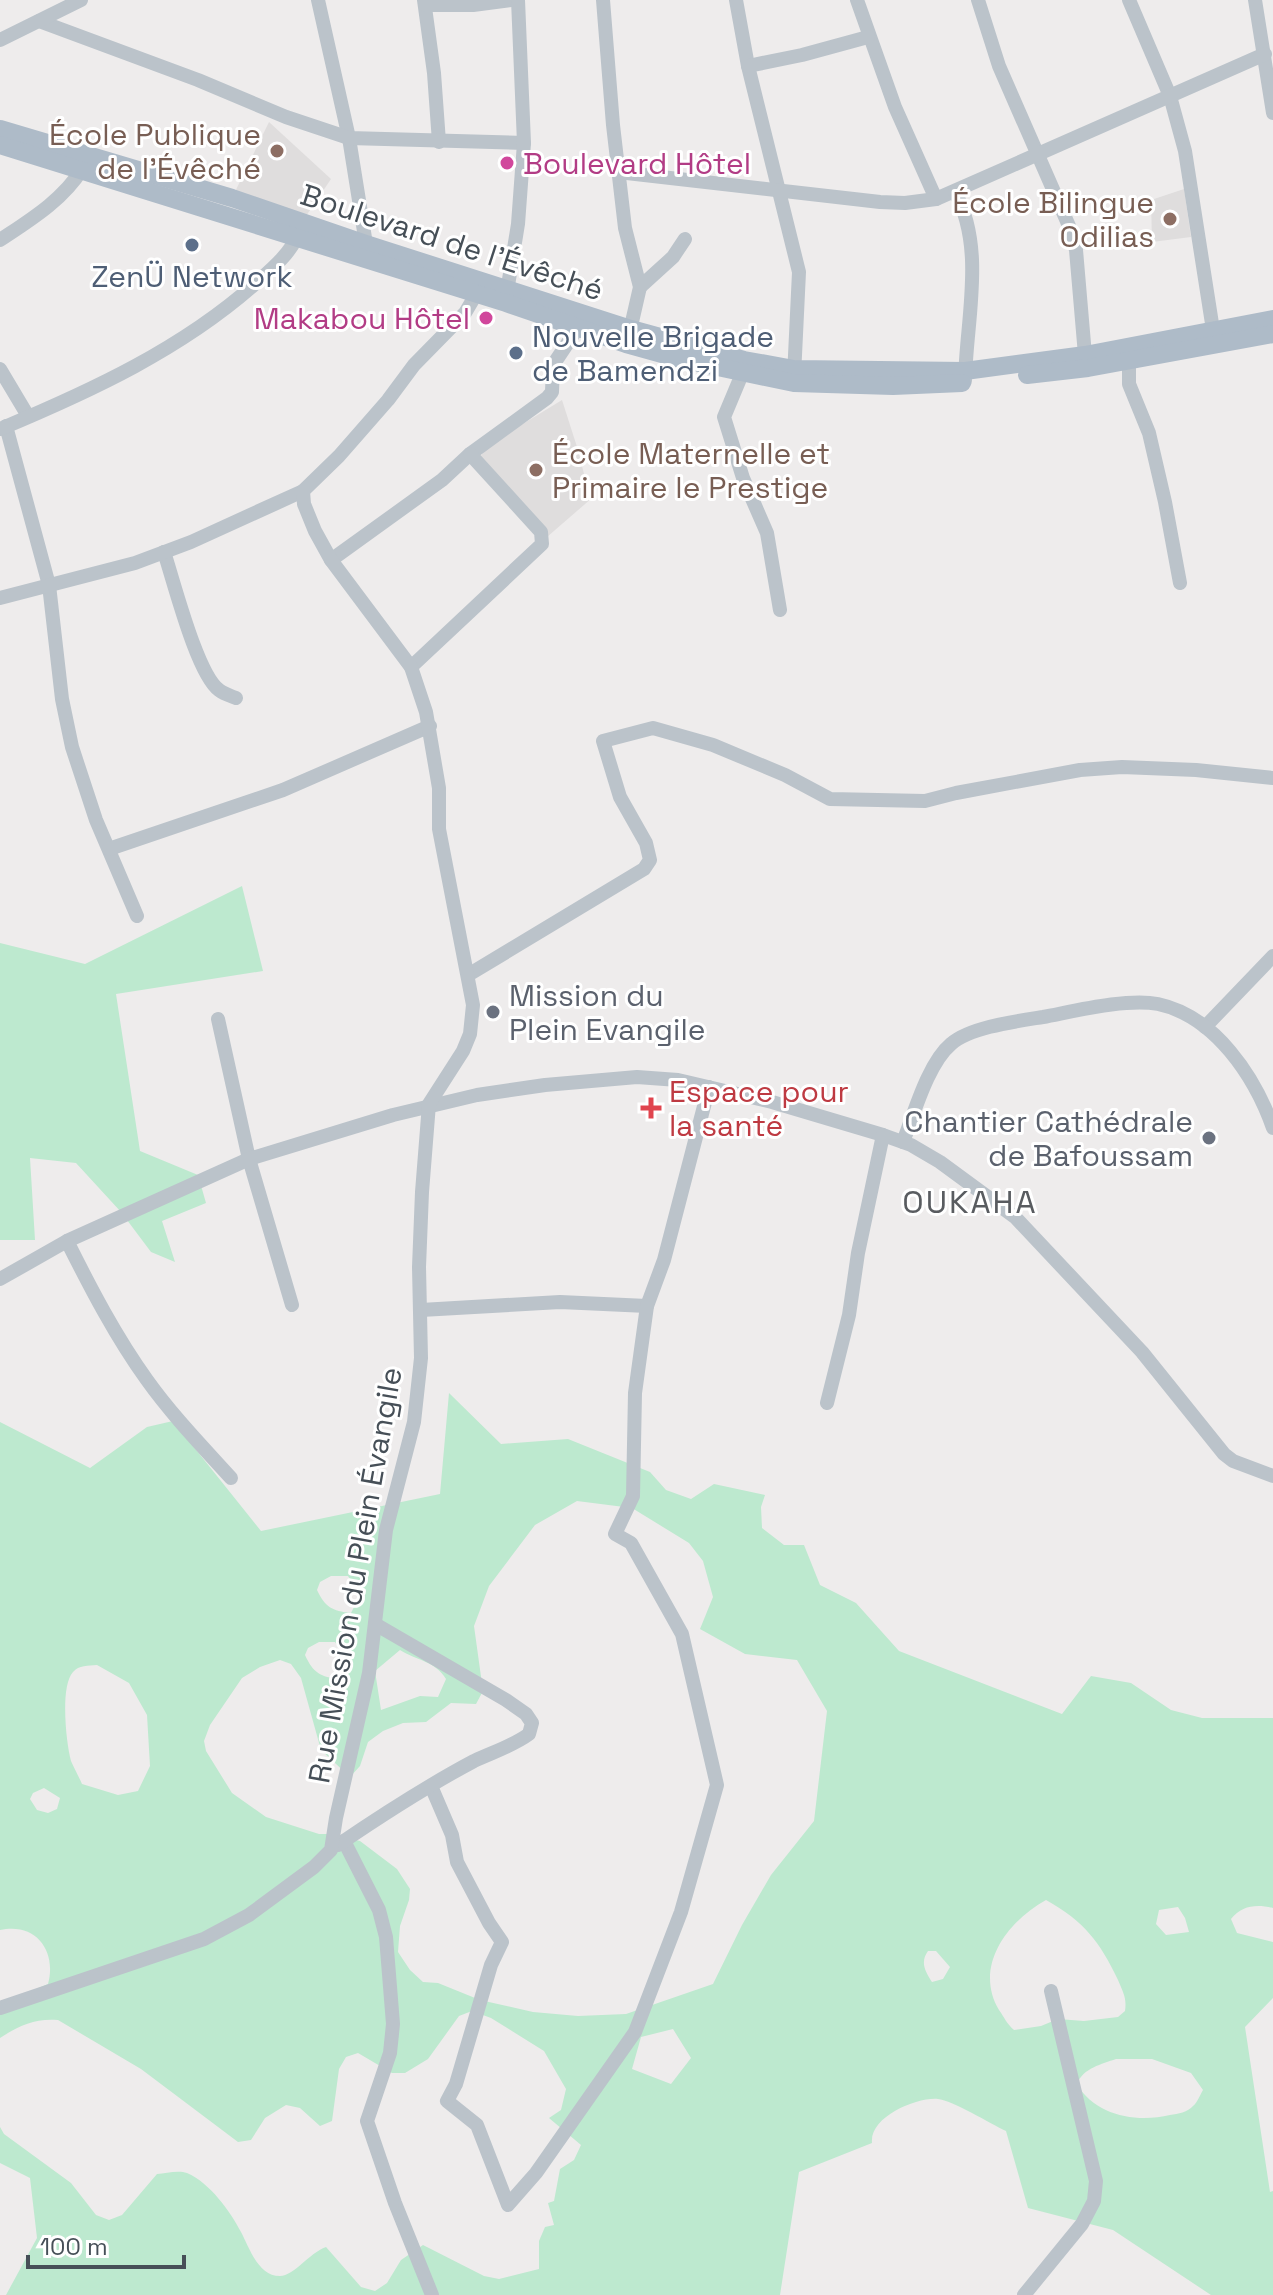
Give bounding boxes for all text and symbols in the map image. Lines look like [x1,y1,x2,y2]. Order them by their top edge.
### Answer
place label: École Publique de l'Évêché [49,115,261,188]
marker: École Publique de l'Évêché [268,142,286,160]
place label: Boulevard Hôtel [523,144,751,183]
marker: Boulevard Hôtel [498,154,516,172]
street label: Boulevard de l'Évêché [296,175,608,309]
place label: École Bilingue Odilias [952,183,1154,256]
marker: École Bilingue Odilias [1161,210,1179,228]
marker: ZenÜ Network [183,236,201,254]
place label: ZenÜ Network [91,257,293,296]
place label: Makabou Hôtel [254,299,470,338]
marker: Makabou Hôtel [477,309,495,327]
place label: Nouvelle Brigade de Bamendzi [532,317,774,390]
marker: Nouvelle Brigade de Bamendzi [507,344,525,362]
place label: École Maternelle et Primaire le Prestige [552,434,830,507]
marker: École Maternelle et Primaire le Prestige [527,461,545,479]
place label: Mission du Plein Evangile [509,976,706,1049]
marker: Mission du Plein Evangile [484,1003,502,1021]
place label: Espace pour la santé [669,1072,849,1145]
marker: Espace pour la santé [640,1097,662,1119]
place label: Chantier Cathédrale de Bafoussam [904,1102,1193,1175]
marker: Chantier Cathédrale de Bafoussam [1200,1129,1218,1147]
district label: OUKAHA [902,1182,1038,1222]
street label: Rue Mission du Plein Évangile [299,1364,411,1786]
scale bar [28,2219,184,2269]
text: 100 m [40,2231,108,2262]

